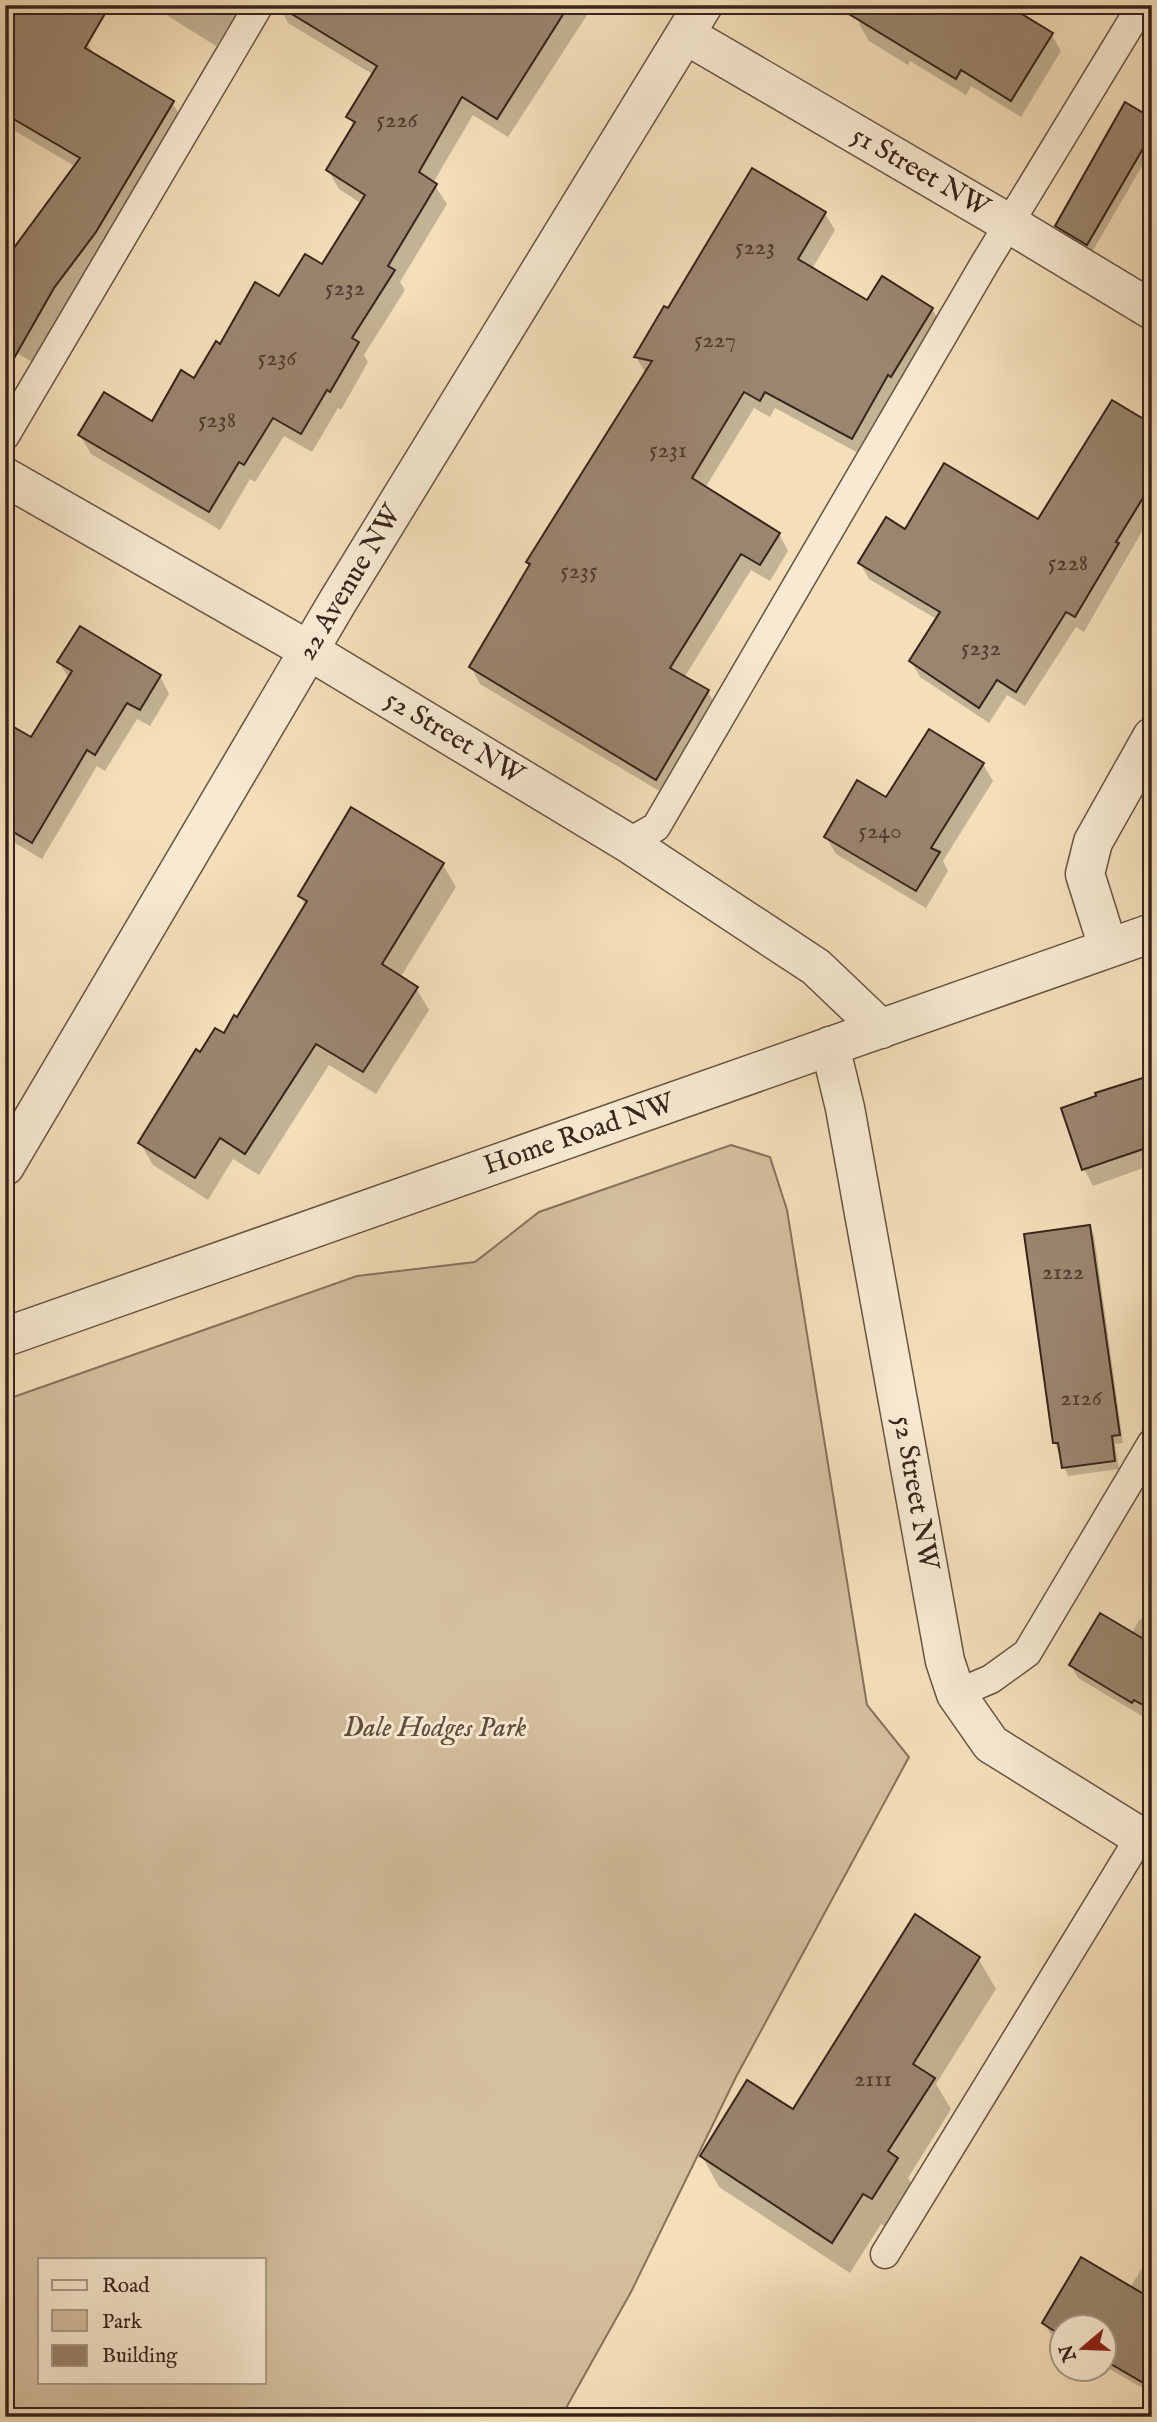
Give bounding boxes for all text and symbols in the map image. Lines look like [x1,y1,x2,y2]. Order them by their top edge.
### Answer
house number: 5226 [376,105,419,136]
street label: 51 Street NW [845,119,996,226]
house number: 5223 [735,232,775,263]
house number: 5232 [325,273,365,304]
house number: 5227 [694,325,736,356]
house number: 5236 [258,343,297,374]
house number: 5238 [198,405,236,436]
house number: 5231 [649,435,687,466]
street label: 22 Avenue NW [290,498,411,667]
house number: 5228 [1048,548,1088,579]
house number: 5235 [560,556,598,587]
house number: 5232 [961,633,1001,664]
street label: 52 Street NW [378,683,531,794]
house number: 5240 [858,816,902,847]
street label: Home Road NW [479,1086,680,1184]
house number: 2122 [1042,1257,1084,1288]
house number: 2126 [1060,1383,1103,1414]
street label: 52 Street NW [884,1413,946,1574]
park label: Dale Hodges Park [343,1711,527,1746]
house number: 2111 [854,2064,892,2095]
legend [38,2258,266,2384]
text: Road [102,2273,150,2300]
text: Park [102,2309,143,2336]
north arrow [1048,2314,1118,2384]
text: N [1055,2341,1083,2366]
text: Building [102,2343,178,2370]

